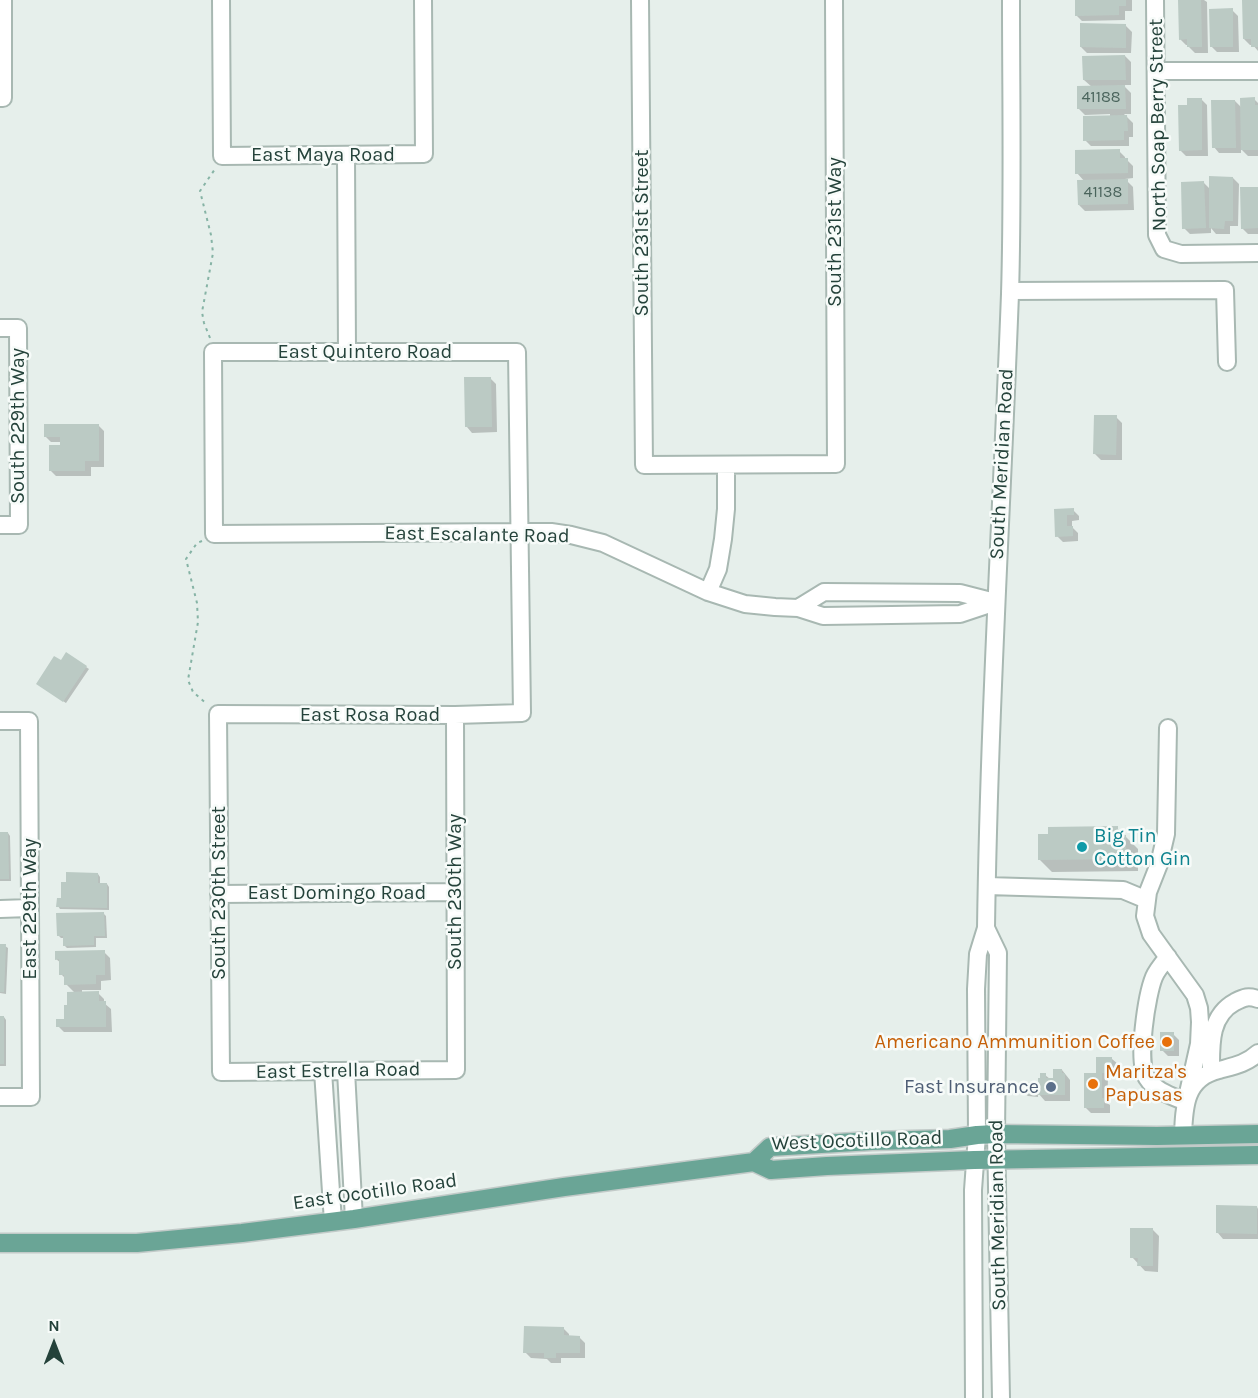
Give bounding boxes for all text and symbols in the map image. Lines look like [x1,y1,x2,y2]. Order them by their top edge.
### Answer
street label: North Soap Berry Street [1144,18,1172,232]
house number: 41188 [1081,87,1121,107]
street label: East Maya Road [251,143,395,167]
street label: South 231st Street [630,149,654,317]
street label: South 231st Way [823,157,847,307]
house number: 41138 [1084,182,1122,202]
street label: East Quintero Road [278,340,452,364]
street label: South 229th Way [6,348,30,504]
street label: South Meridian Road [985,368,1019,560]
street label: East Escalante Road [384,521,570,549]
street label: East Rosa Road [300,703,440,727]
street label: South 230th Street [207,806,231,980]
street label: South 230th Way [443,814,467,970]
place label: Big Tin Cotton Gin [1094,824,1191,871]
street label: East 229th Way [18,838,42,980]
marker: Big Tin Cotton Gin [1075,840,1089,854]
street label: East Domingo Road [248,881,426,905]
place label: Americano Ammunition Coffee [875,1030,1155,1054]
marker: Americano Ammunition Coffee [1160,1035,1174,1049]
street label: East Estrella Road [255,1058,421,1084]
place label: Maritza's Papusas [1105,1060,1187,1107]
place label: Fast Insurance [904,1075,1039,1099]
marker: Maritza's Papusas [1086,1077,1100,1091]
marker: Fast Insurance [1044,1080,1058,1094]
street label: South Meridian Road [984,1119,1012,1311]
street label: West Ocotillo Road [771,1126,943,1156]
street label: East Ocotillo Road [291,1169,459,1215]
north arrow [24,1314,84,1374]
text: N [48,1316,60,1335]

